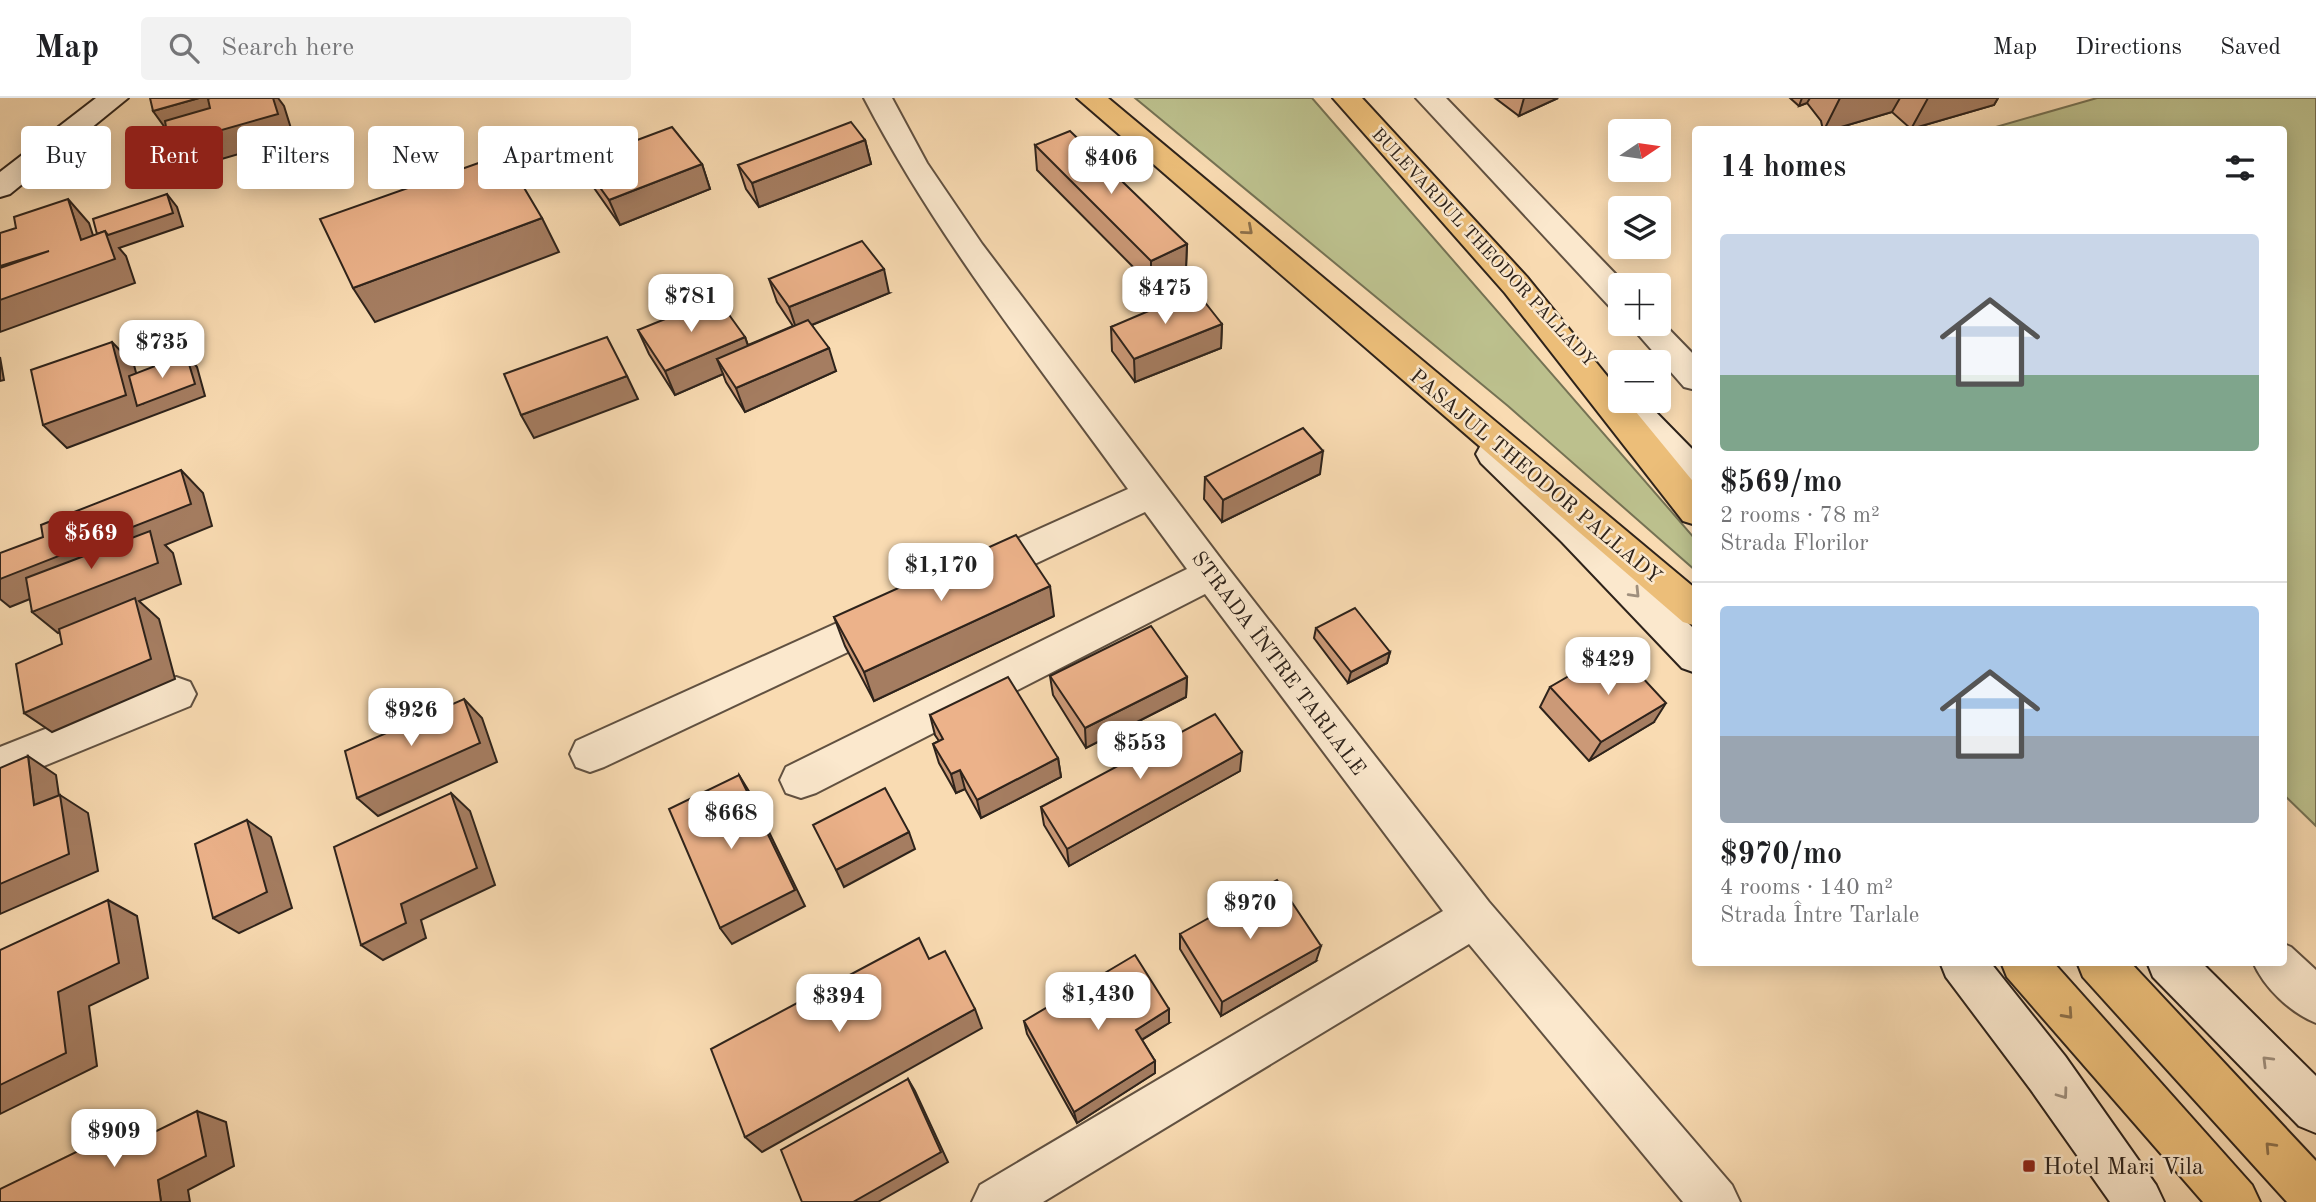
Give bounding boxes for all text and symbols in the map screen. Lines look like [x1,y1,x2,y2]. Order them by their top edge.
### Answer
search box [141,17,631,80]
icon: search [165,29,203,67]
text: Map [35,32,99,65]
text: Search here [221,35,354,61]
text: Map [1993,36,2037,60]
text: Directions [2075,36,2182,60]
text: Saved [2220,36,2281,60]
north arrow [1608,119,1671,182]
map controls [1608,119,1671,413]
street label: BULEVARDUL THEODOR PALLADY [1368,125,1598,370]
chip: Buy [21,126,111,189]
chip: Rent [125,126,223,189]
chip: Filters [237,126,354,189]
chip: New [368,126,464,189]
chip: Apartment [478,126,638,189]
pin: $406 [1070,136,1152,196]
text: $406 [1084,147,1138,170]
icon: filters [2221,149,2259,187]
text: 14 homes [1720,153,1846,183]
button: layers [1608,196,1671,259]
one-way arrow [1239,222,1252,234]
pin: $475 [1124,266,1206,326]
button: + [1608,273,1671,336]
pin: $781 [650,274,732,334]
text: $475 [1138,277,1192,300]
icon: home [1927,279,2053,405]
text: $781 [664,285,718,308]
pin: $735 [121,320,203,380]
text: $735 [135,331,189,354]
button: − [1608,350,1671,413]
street label: PASAJUL THEODOR PALLADY [1405,366,1665,589]
text: $569/mo [1720,468,1842,498]
text: 2 rooms · 78 m² [1720,504,1880,527]
pin: $569 [50,512,132,571]
text: $569 [64,522,118,545]
text: Strada Florilor [1720,532,1869,555]
pin: $1,170 [884,544,998,603]
street label: STRADA ÎNTRE TARLALE [1187,546,1372,780]
text: $1,170 [904,554,978,577]
one-way arrow [1627,585,1640,598]
pin: $429 [1567,638,1649,697]
text: $429 [1581,648,1635,671]
icon: home [1927,651,2053,777]
pin: $926 [370,688,452,748]
text: $926 [384,699,438,722]
pin: $553 [1099,722,1181,781]
text: $553 [1113,732,1167,755]
pin: $668 [690,792,772,851]
text: $668 [704,802,758,825]
text: $970/mo [1720,840,1842,870]
text: 4 rooms · 140 m² [1720,876,1893,899]
pin: $970 [1209,882,1291,941]
text: $970 [1223,892,1277,915]
text: Strada Între Tarlale [1720,904,1919,927]
pin: $1,430 [1041,972,1155,1032]
pin: $394 [798,974,880,1034]
text: $1,430 [1061,983,1135,1006]
text: $394 [812,985,866,1008]
one-way arrow [2060,1005,2072,1018]
one-way arrow [2263,1057,2276,1070]
one-way arrow [2055,1086,2068,1099]
pin: $909 [73,1110,155,1169]
text: $909 [87,1120,141,1143]
one-way arrow [2265,1142,2278,1155]
place label: Hotel Mari Vila [2043,1156,2204,1180]
marker: Hotel Mari Vila [2021,1158,2037,1174]

